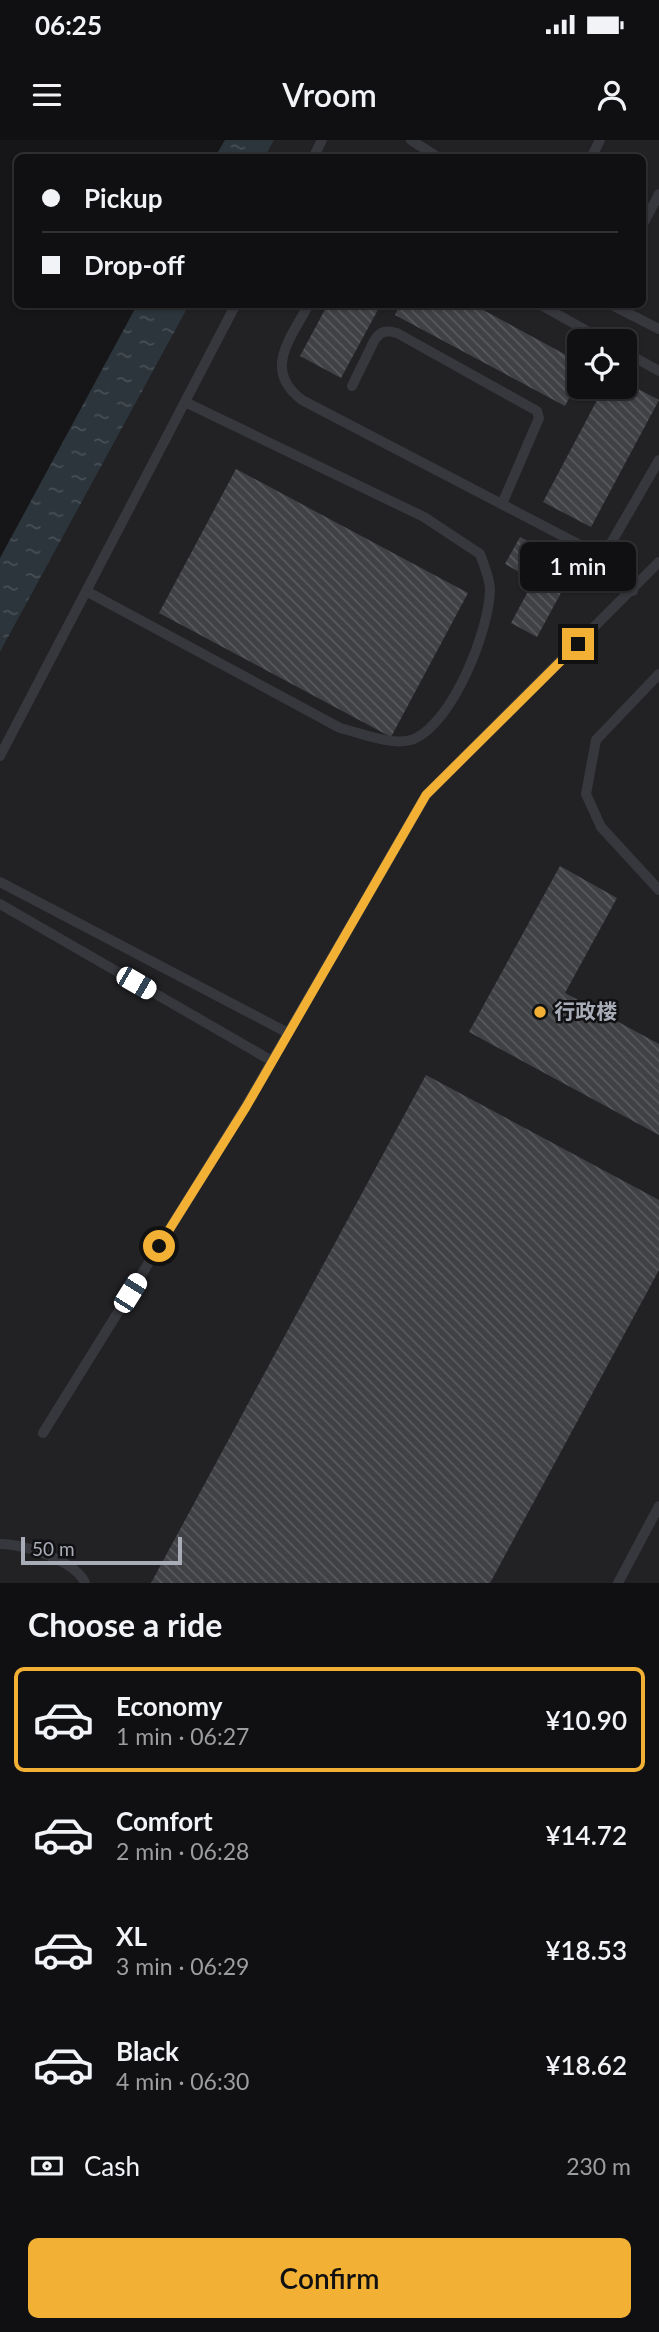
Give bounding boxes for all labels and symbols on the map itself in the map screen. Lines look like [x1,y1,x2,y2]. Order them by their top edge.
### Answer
callout: 1 min [520,542,636,592]
route end [562,628,594,660]
car [113,963,160,1003]
place label: 行政楼 [554,998,617,1023]
marker: 行政楼 [532,1004,548,1020]
route start [143,1230,175,1262]
car [110,1270,151,1316]
scale bar [21,1534,182,1566]

